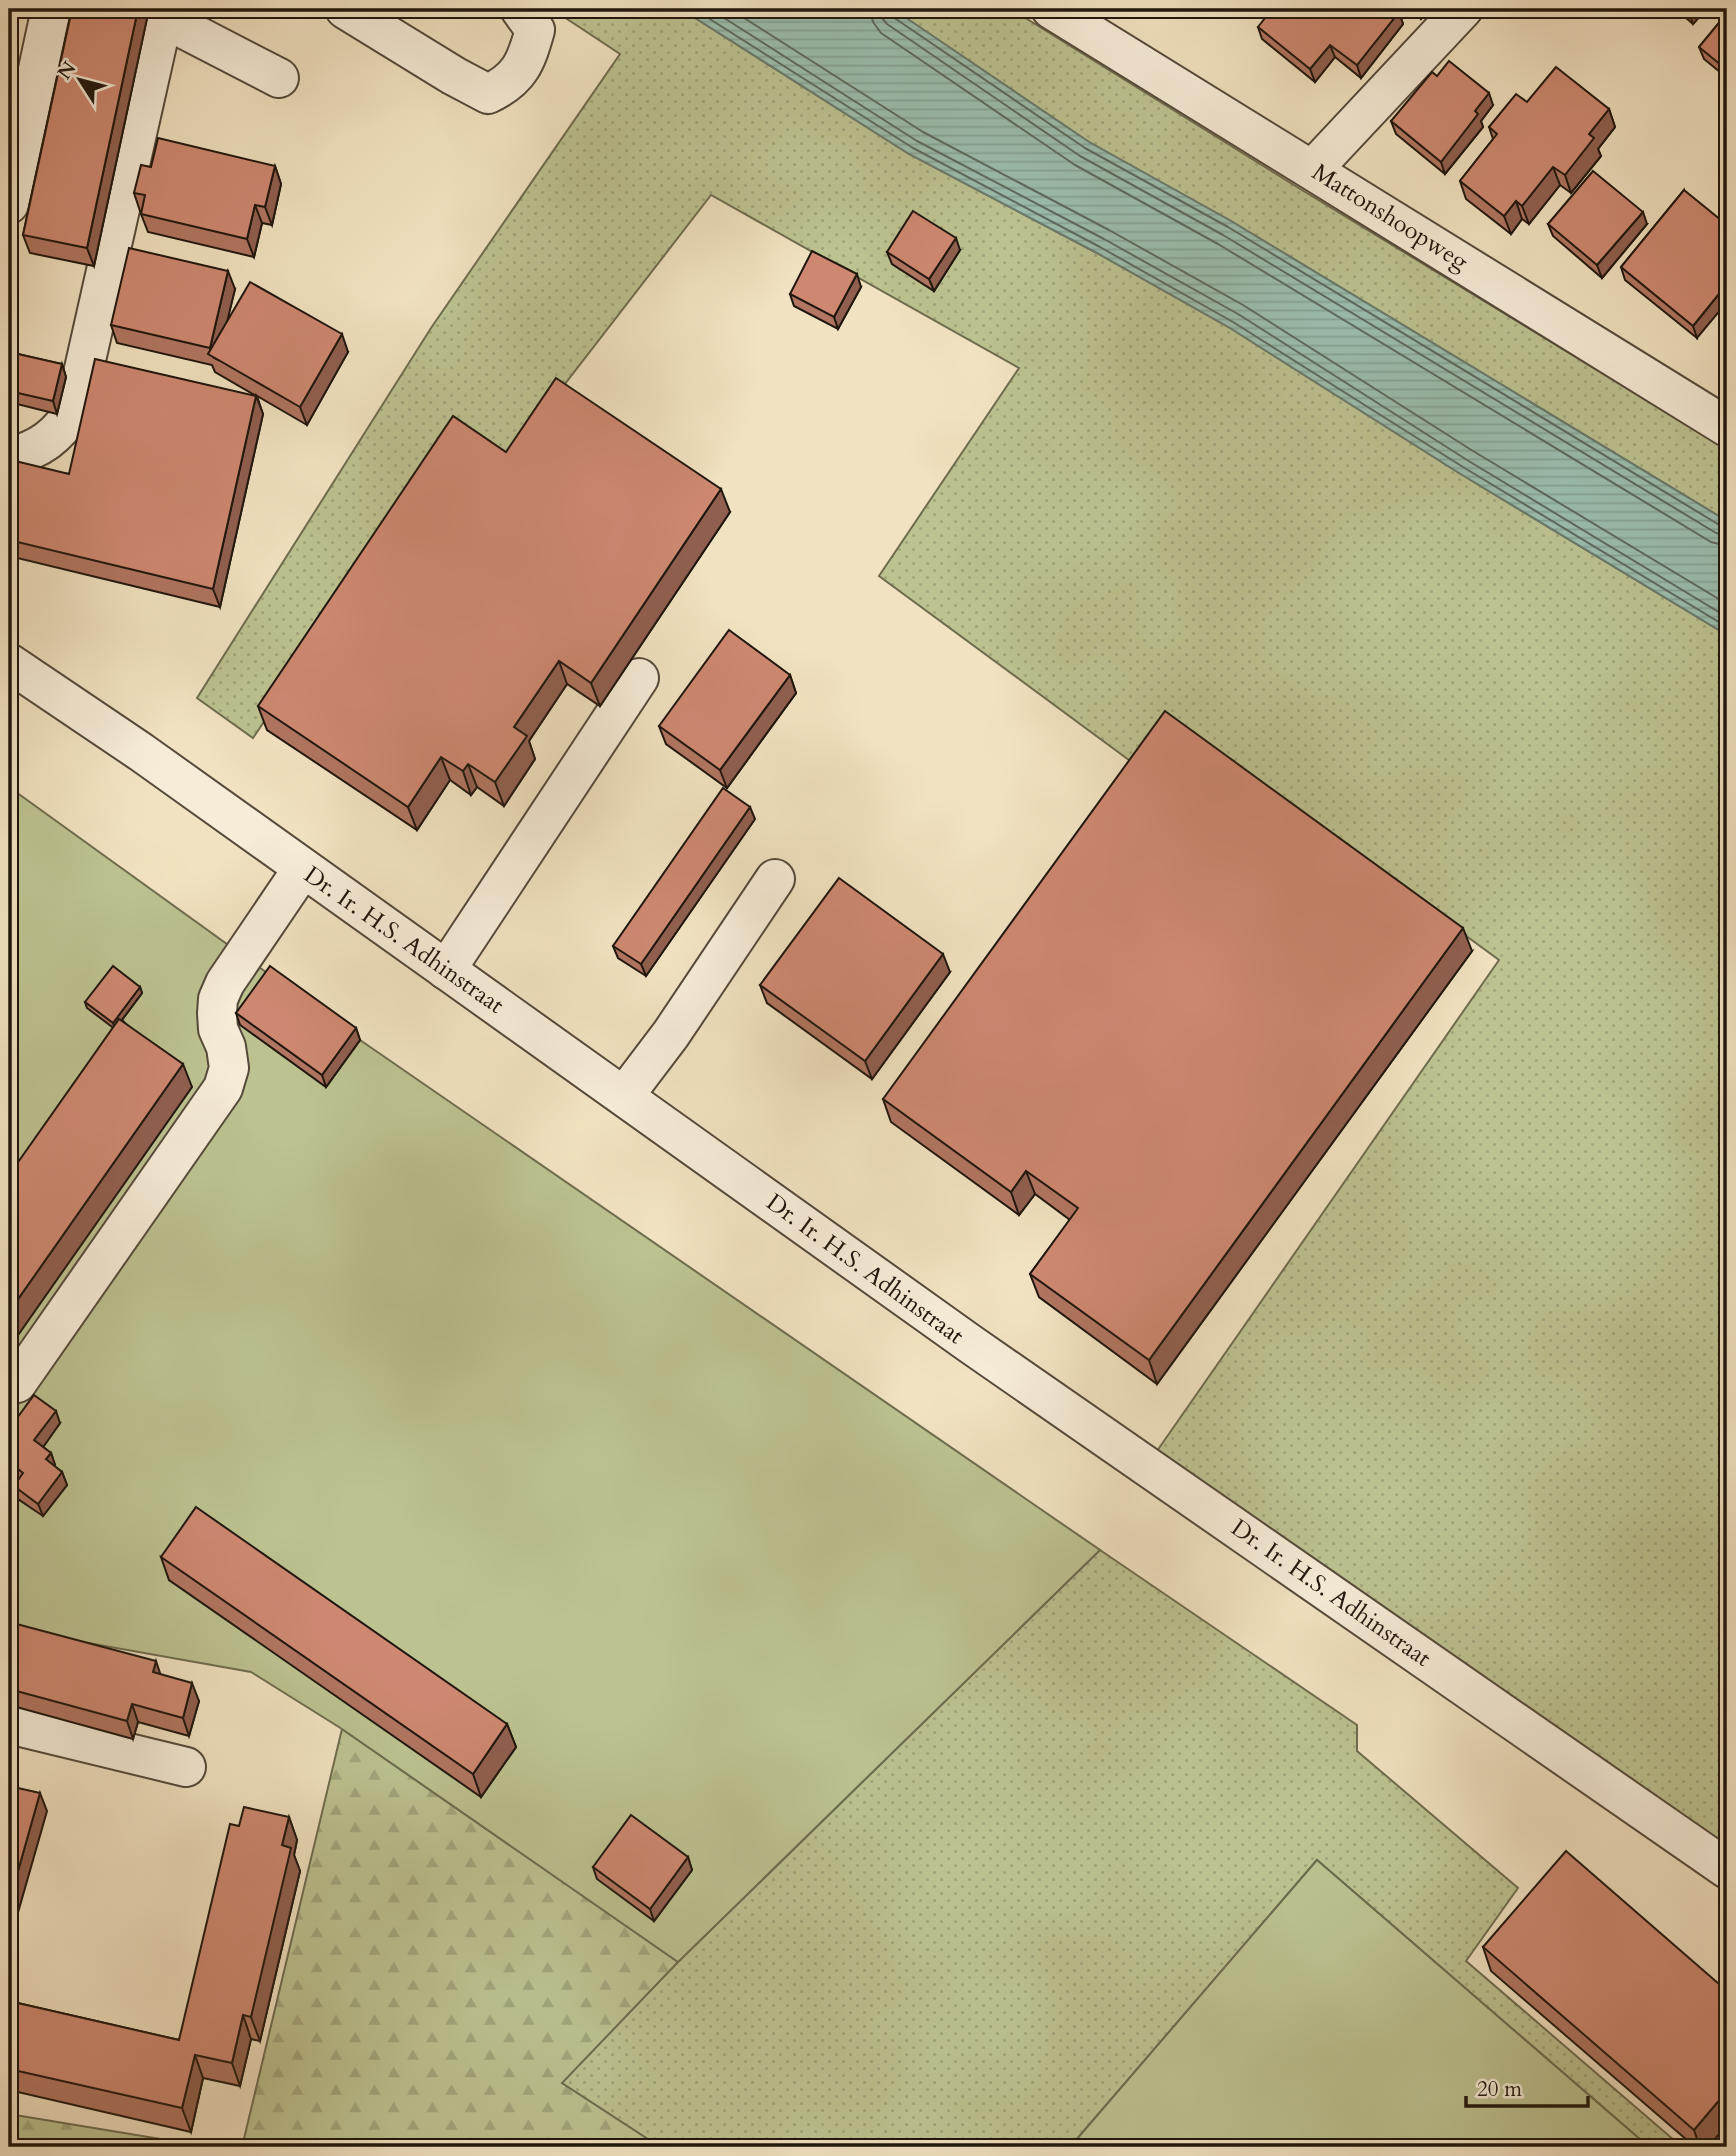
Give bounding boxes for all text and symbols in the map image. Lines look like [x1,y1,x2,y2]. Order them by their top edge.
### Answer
north arrow [46,46,116,116]
text: N [52,56,83,85]
street label: Mattonshoopweg [1306,156,1475,279]
street label: Dr. Ir. H.S. Adhinstraat [297,858,511,1022]
street label: Dr. Ir. H.S. Adhinstraat [759,1186,971,1352]
street label: Dr. Ir. H.S. Adhinstraat [1224,1511,1438,1675]
scale bar [1466,2065,1589,2109]
text: 20 m [1477,2075,1522,2104]

